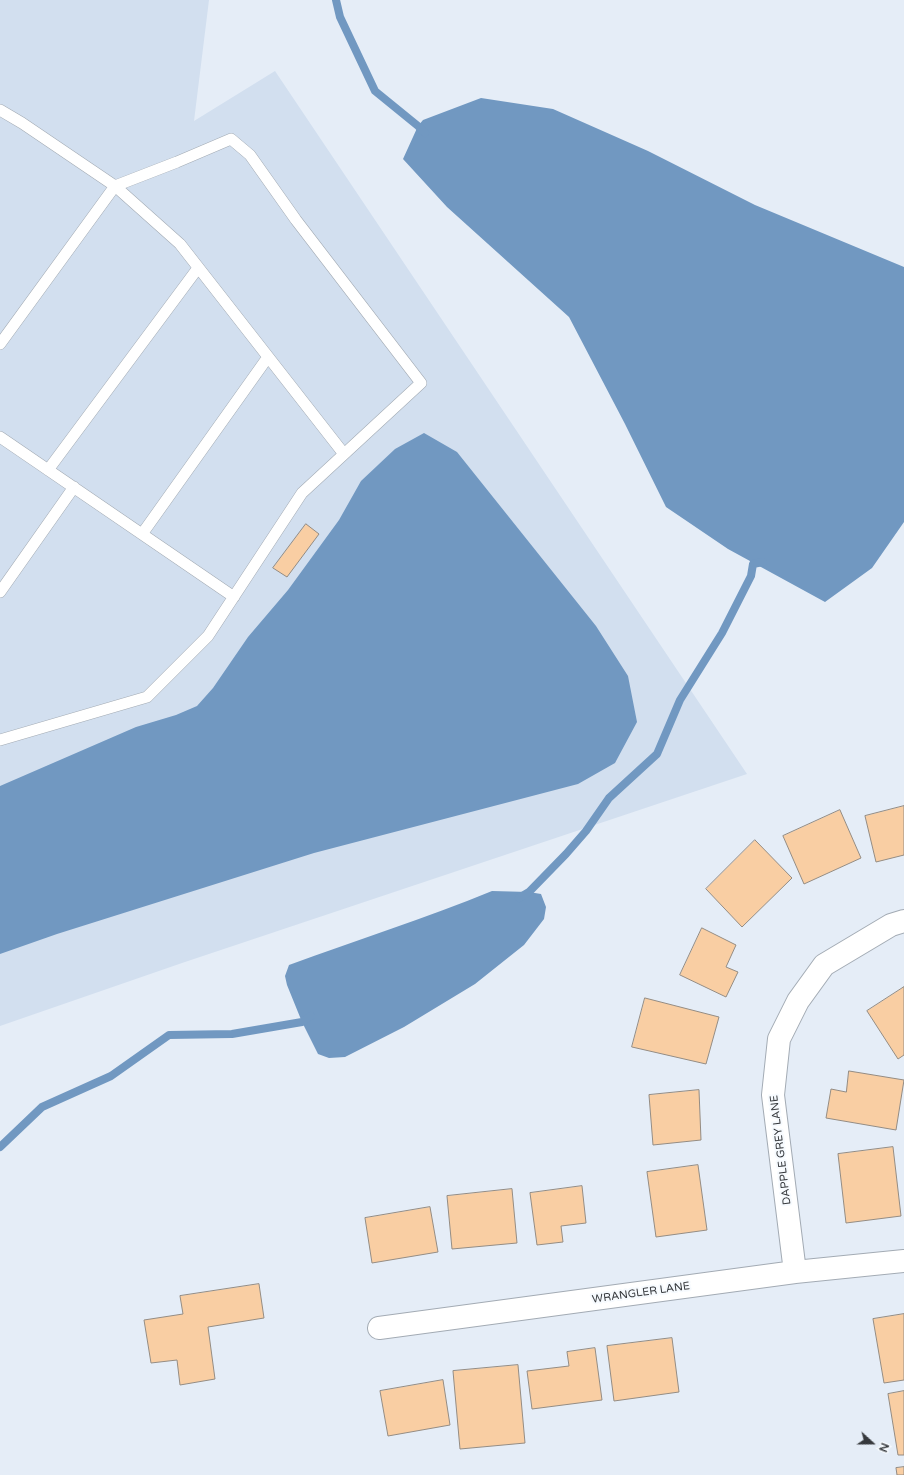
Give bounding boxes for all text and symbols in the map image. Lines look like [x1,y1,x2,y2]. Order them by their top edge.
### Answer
street label: DAPPLE GREY LANE [768,1094,794,1206]
street label: WRANGLER LANE [591,1280,691,1306]
north arrow [852,1423,892,1463]
text: N [876,1441,891,1454]

